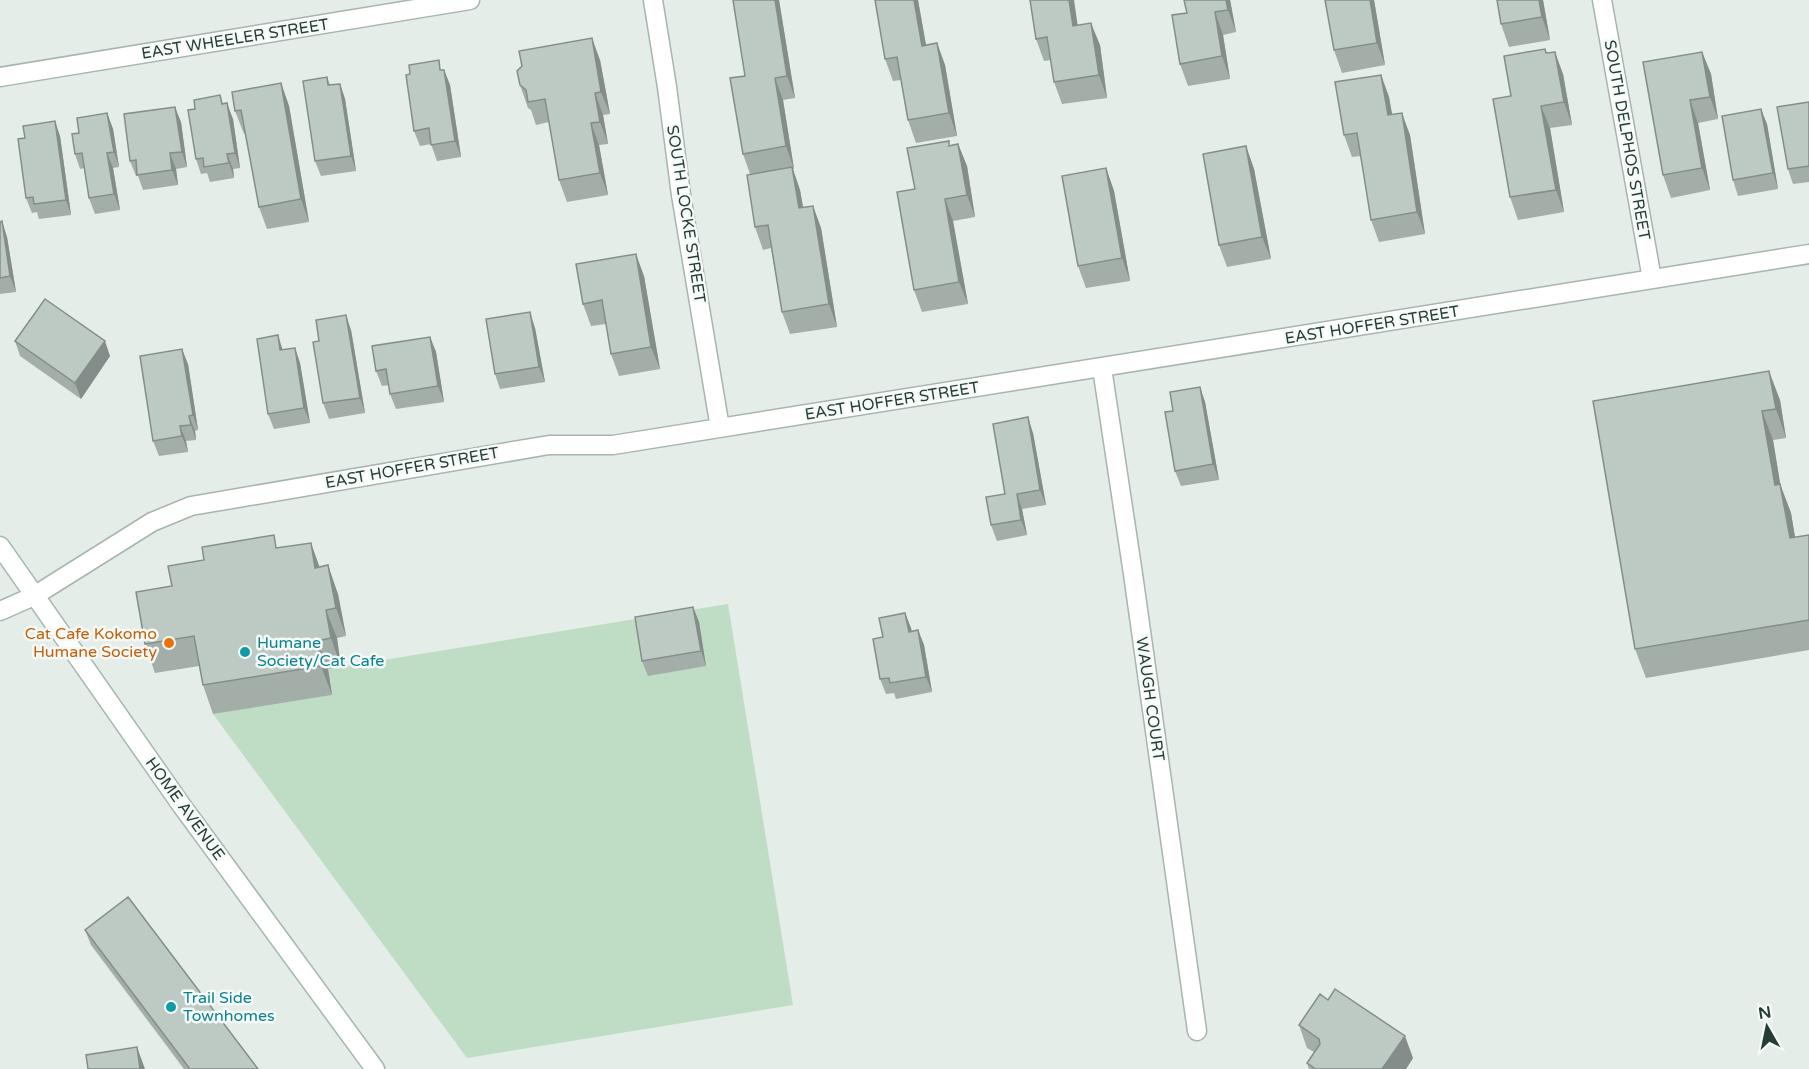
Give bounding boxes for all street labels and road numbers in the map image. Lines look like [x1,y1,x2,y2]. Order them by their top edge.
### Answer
street label: EAST WHEELER STREET [140,14,330,64]
street label: SOUTH DELPHOS STREET [1600,38,1654,242]
street label: SOUTH LOCKE STREET [662,124,710,305]
street label: EAST HOFFER STREET [1283,301,1461,349]
street label: EAST HOFFER STREET [803,377,981,425]
street label: EAST HOFFER STREET [324,443,501,493]
street label: WAUGH COURT [1131,636,1169,763]
street label: HOME AVENUE [141,754,229,864]

